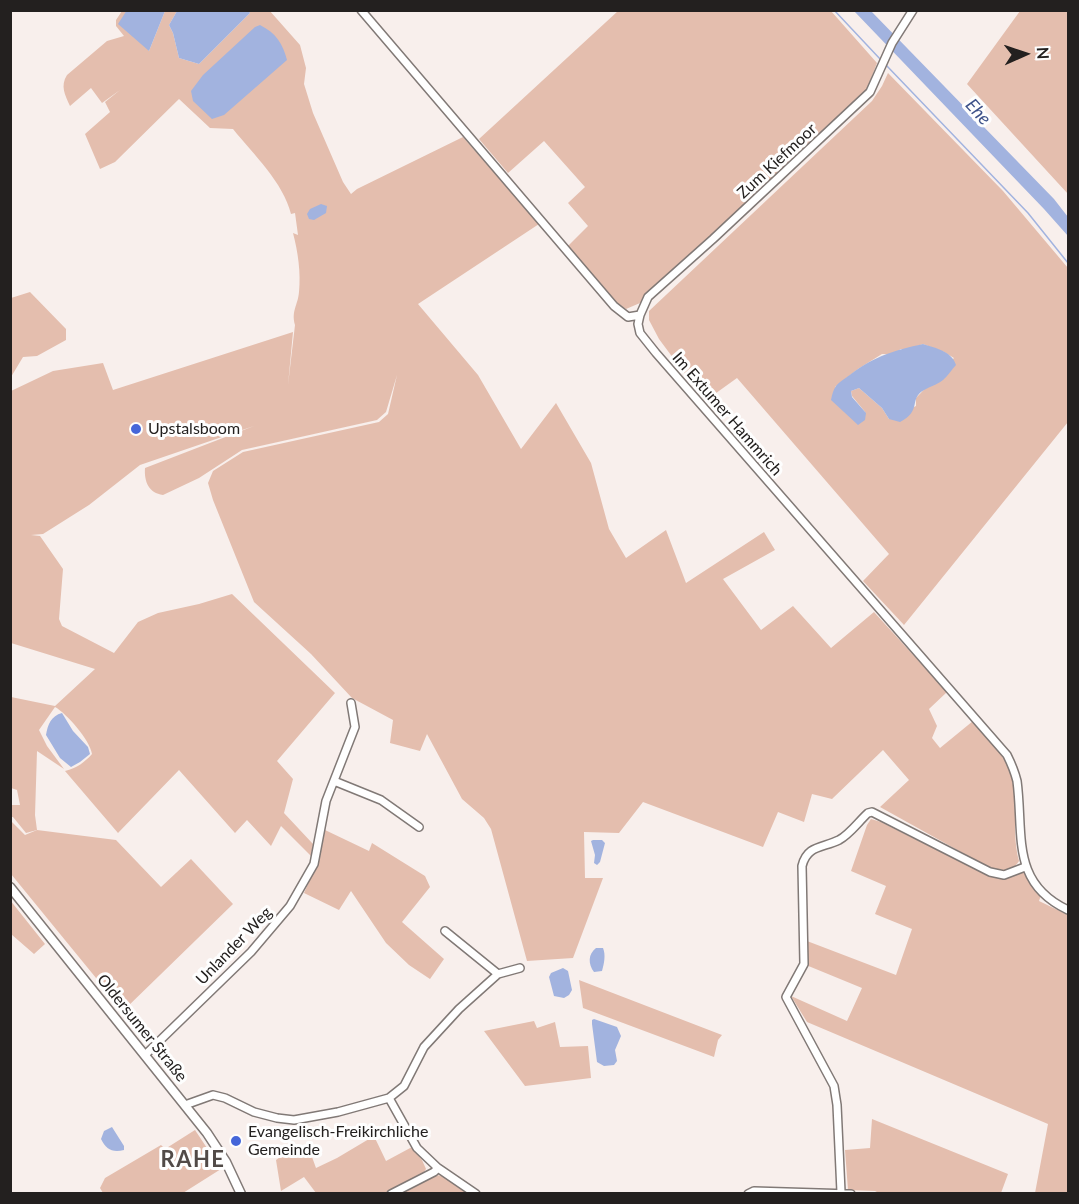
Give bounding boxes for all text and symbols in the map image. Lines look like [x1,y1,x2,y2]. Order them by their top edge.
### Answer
north arrow [995,24,1055,84]
text: N [1034,46,1053,60]
water label: Ehe [961,94,995,130]
street label: Zum Kiefmoor [734,120,820,202]
street label: Im Extumer Hammrich [668,348,786,480]
place label: Upstalsboom [148,419,240,439]
marker: Upstalsboom [129,422,143,436]
street label: Unlander Weg [192,903,276,989]
street label: Oldersumer Straße [93,971,191,1085]
place label: Evangelisch-Freikirchliche Gemeinde [248,1122,428,1160]
marker: Evangelisch-Freikirchliche Gemeinde [229,1134,243,1148]
district label: RAHE [160,1147,226,1173]

